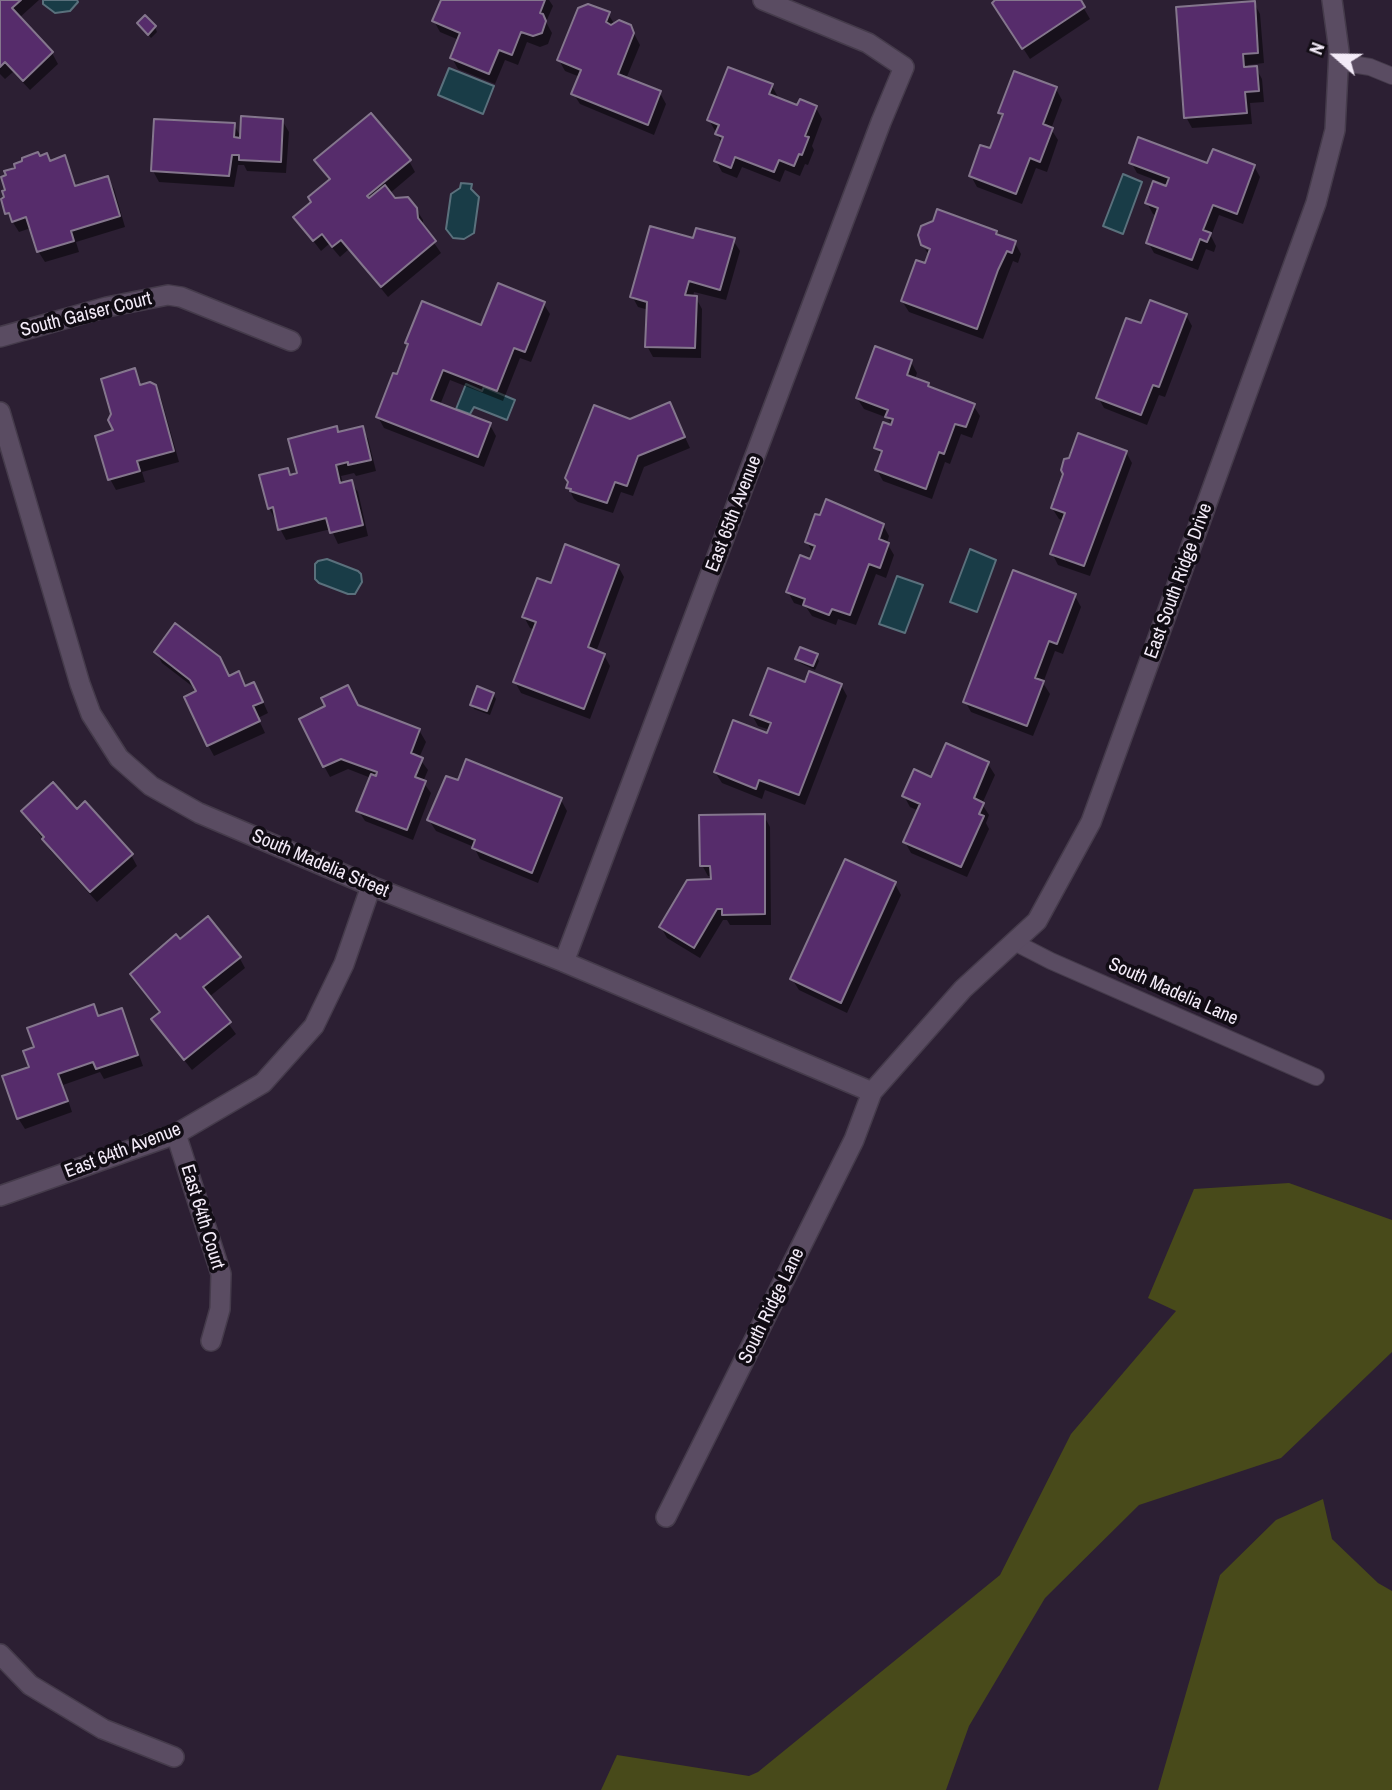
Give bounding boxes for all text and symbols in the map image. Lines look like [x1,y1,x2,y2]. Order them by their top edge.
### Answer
north arrow [1301,21,1371,91]
text: N [1302,39,1331,58]
street label: South Gaiser Court [18,288,154,342]
street label: East 65th Avenue [701,453,767,575]
street label: East South Ridge Drive [1140,500,1218,662]
street label: South Madelia Street [248,825,392,903]
street label: South Madelia Lane [1105,953,1241,1031]
street label: East 64th Avenue [62,1118,184,1184]
street label: East 64th Court [175,1162,229,1272]
street label: South Ridge Lane [734,1245,810,1367]

